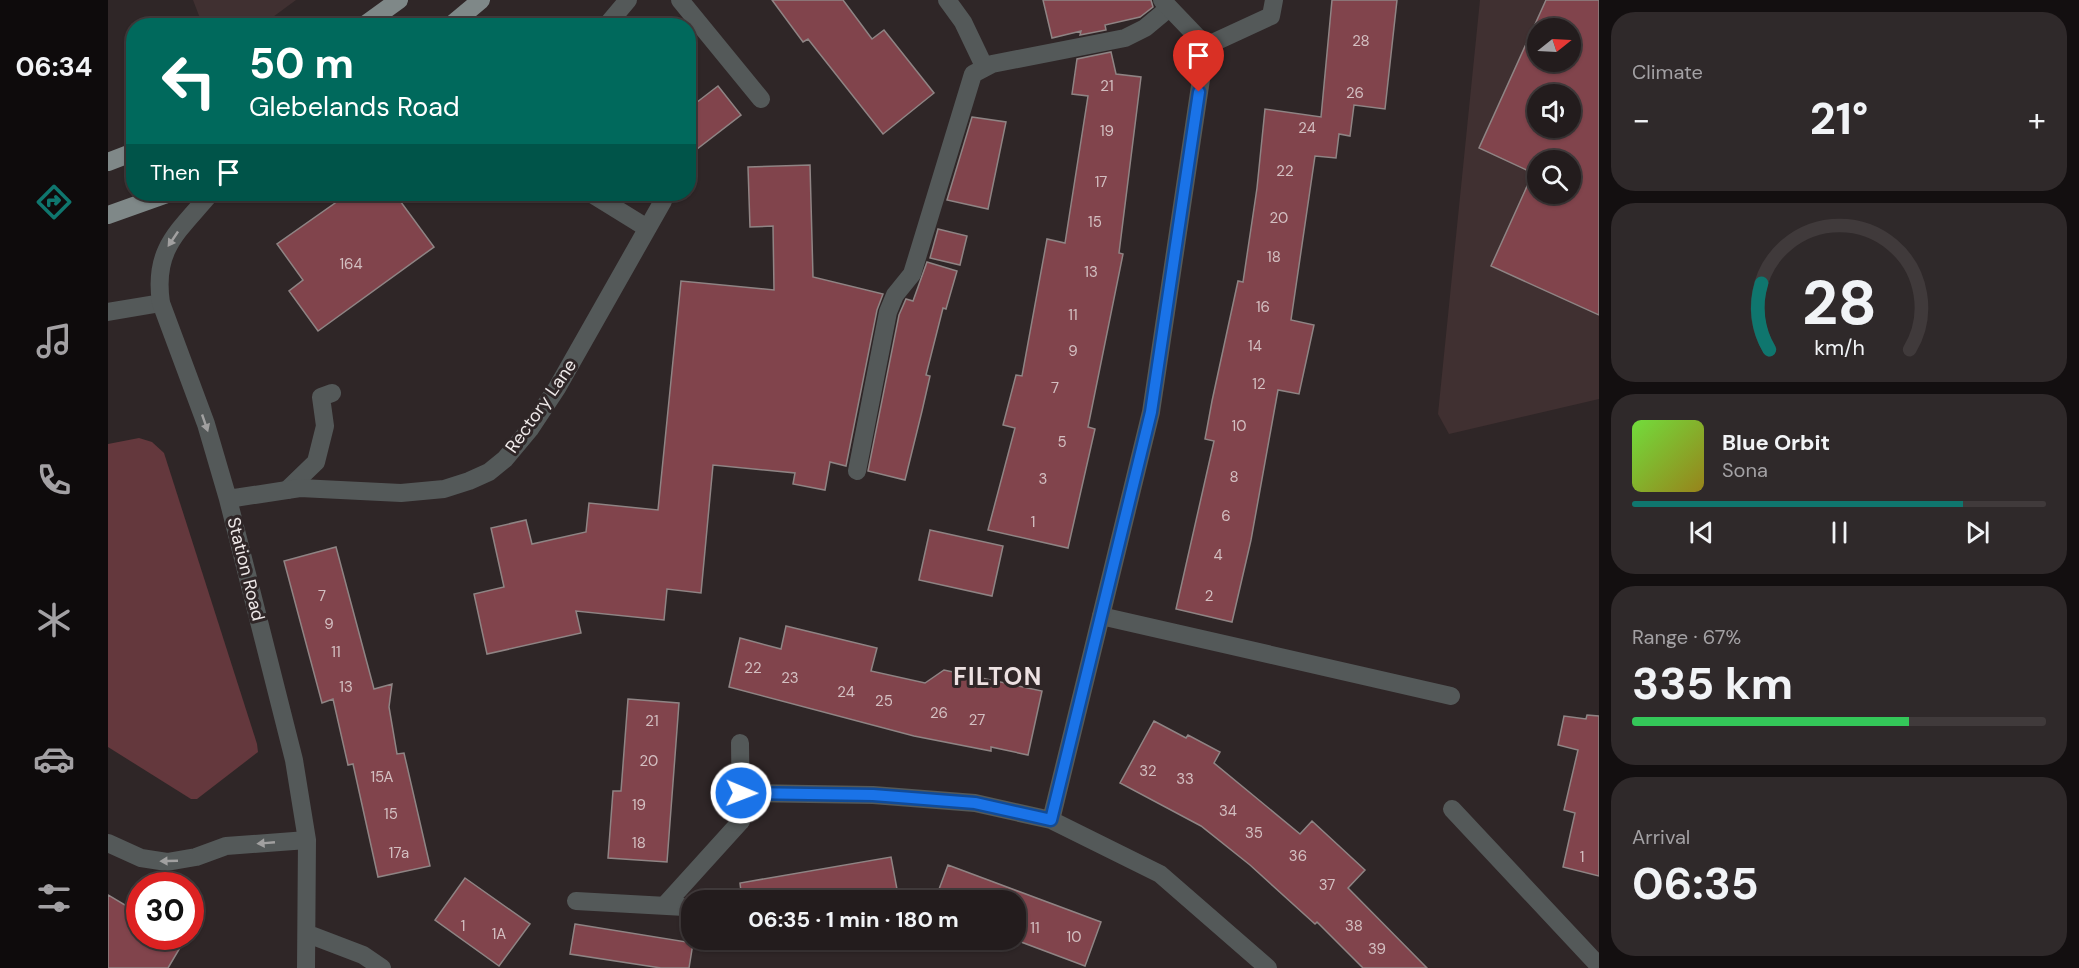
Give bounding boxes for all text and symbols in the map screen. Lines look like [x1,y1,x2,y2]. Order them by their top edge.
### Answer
north arrow [1527,18,1581,72]
map controls [1527,18,1581,204]
pin [1173,30,1224,92]
house number: 28 [1352,31,1370,51]
text: 50 m [249,36,354,91]
icon: arrive [1182,39,1215,72]
icon: left [150,42,228,120]
text: 06:34 [16,49,92,84]
text: Climate [1632,59,1703,85]
house number: 21 [1100,76,1114,96]
house number: 26 [1346,83,1364,103]
button: sound [1527,84,1581,138]
text: Glebelands Road [249,89,460,124]
text: 21° [1810,89,1868,148]
text: − [1632,98,1650,141]
text: + [2028,98,2046,141]
house number: 24 [1298,118,1316,138]
house number: 19 [1100,121,1114,141]
button: search [1527,150,1581,204]
icon: arrive [212,156,245,189]
text: Then [150,158,200,187]
house number: 22 [1276,161,1294,181]
house number: 17 [1095,172,1107,192]
icon: directions [33,181,75,223]
house number: 20 [1270,208,1288,228]
house number: 15 [1088,212,1102,232]
one-way arrow [167,231,179,247]
house number: 18 [1267,247,1281,267]
house number: 164 [339,254,363,274]
house number: 13 [1084,262,1098,282]
text: 28 [1801,262,1877,343]
house number: 16 [1256,297,1270,317]
house number: 11 [1068,305,1078,325]
icon: music [33,320,75,362]
text: km/h [1814,334,1864,362]
house number: 14 [1248,336,1262,356]
house number: 9 [1068,341,1078,361]
street label: Rectory Lane [500,354,582,458]
house number: 12 [1252,374,1266,394]
house number: 7 [1051,378,1059,398]
one-way arrow [200,414,210,432]
house number: 10 [1232,416,1246,436]
text: Blue Orbit [1722,428,1830,457]
house number: 5 [1057,432,1067,452]
text: Sona [1722,457,1768,483]
icon: phone [33,459,75,501]
house number: 8 [1229,467,1239,487]
house number: 3 [1039,469,1047,489]
house number: 6 [1221,506,1231,526]
house number: 1 [1031,512,1035,532]
street label: Station Road [222,515,270,623]
icon: previous [1685,516,1718,549]
icon: pause [1823,516,1856,549]
icon: next [1961,516,1994,549]
house number: 4 [1213,545,1223,565]
house number: 7 [318,586,326,606]
house number: 2 [1205,586,1213,606]
icon: climate [33,599,75,641]
house number: 9 [324,614,334,634]
text: Range · 67% [1632,624,1741,650]
house number: 11 [331,642,341,662]
text: 335 km [1632,654,1793,713]
house number: 22 [744,658,762,678]
district label: FILTON [953,661,1043,692]
house number: 23 [781,668,799,688]
house number: 13 [339,677,353,697]
house number: 24 [837,682,855,702]
house number: 25 [875,691,893,711]
house number: 26 [930,703,948,723]
house number: 27 [969,710,985,730]
house number: 21 [645,711,659,731]
icon: car [33,738,75,780]
house number: 20 [640,751,658,771]
position arrow [709,761,773,825]
house number: 32 [1139,761,1157,781]
house number: 15A [370,767,394,787]
house number: 33 [1176,769,1194,789]
house number: 19 [632,795,646,815]
house number: 34 [1219,801,1237,821]
house number: 15 [384,804,398,824]
house number: 35 [1245,823,1263,843]
text: Arrival [1632,824,1690,850]
house number: 18 [632,833,646,853]
one-way arrow [257,838,276,848]
house number: 17a [389,843,409,863]
house number: 36 [1289,846,1307,866]
house number: 1 [1580,847,1584,867]
text: 06:35 [1632,854,1759,913]
one-way arrow [160,856,179,865]
speed limit sign: 30 [126,872,204,950]
house number: 37 [1319,875,1335,895]
icon: filters [33,877,75,919]
text: 06:35 · 1 min · 180 m [748,905,959,934]
house number: 1 [461,916,465,936]
house number: 38 [1345,916,1363,936]
house number: 11 [1030,918,1040,938]
house number: 1A [492,924,506,944]
house number: 10 [1067,927,1081,947]
house number: 39 [1368,939,1386,959]

